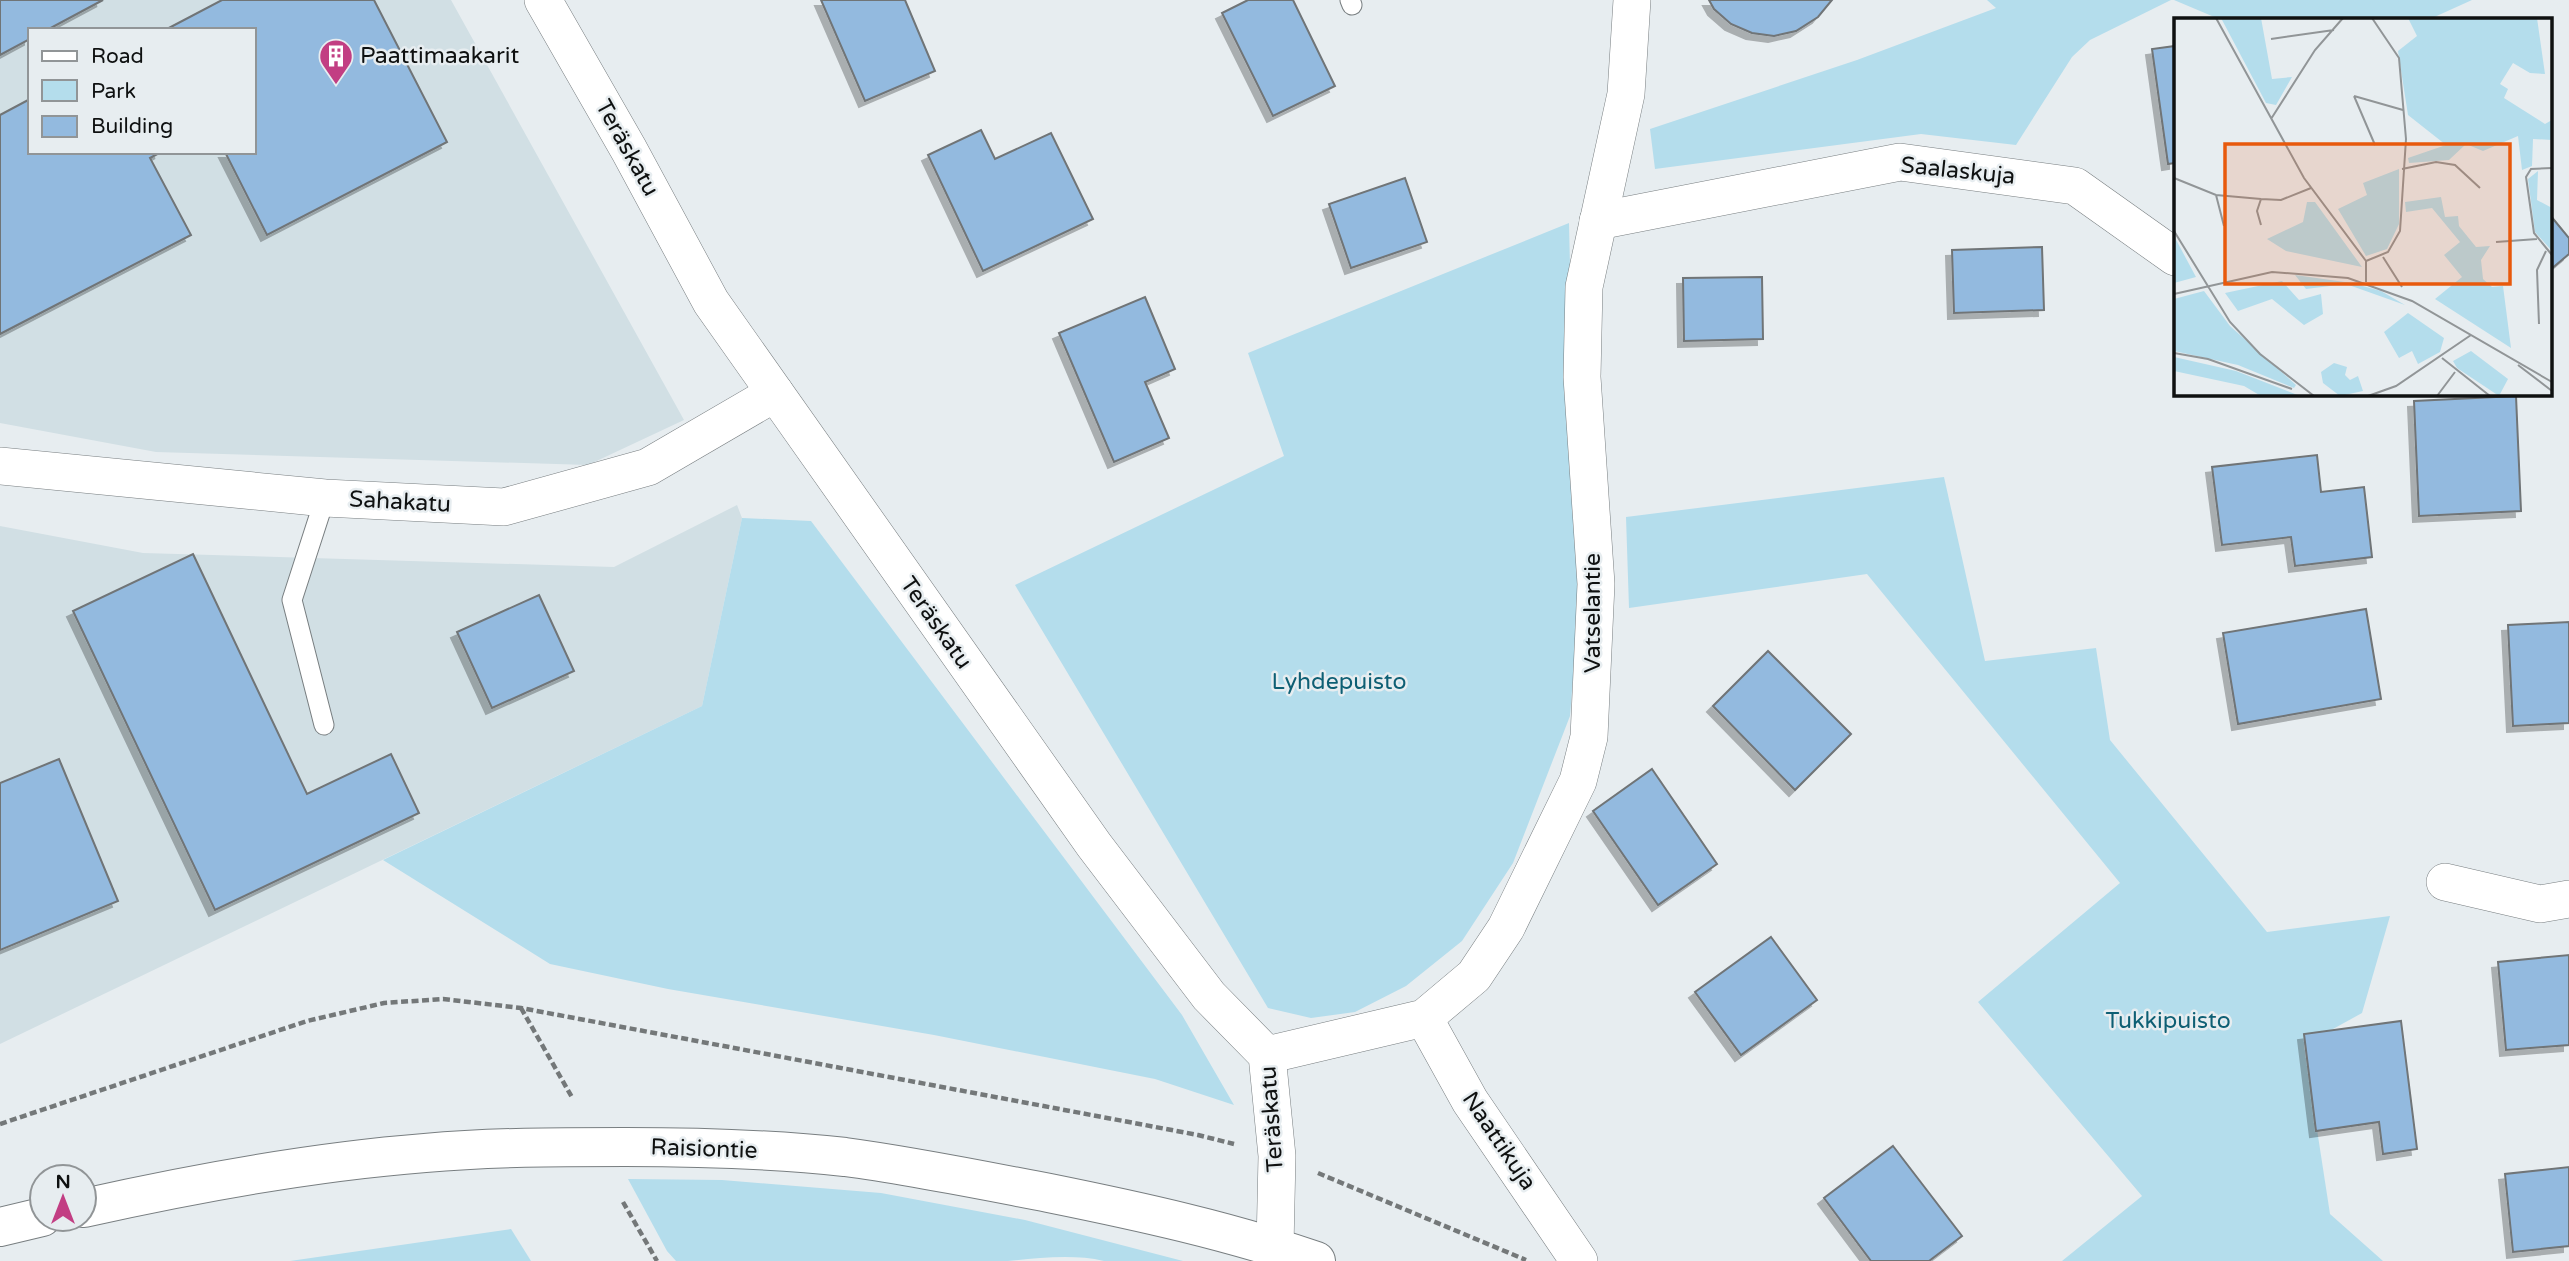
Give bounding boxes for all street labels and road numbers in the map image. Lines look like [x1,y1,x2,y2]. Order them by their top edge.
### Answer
street label: Teräskatu [589,95,665,201]
street label: Saalaskuja [1899,151,2017,191]
street label: Sahakatu [348,485,452,519]
street label: Vatselantie [1579,553,1607,673]
street label: Teräskatu [894,572,978,674]
street label: Teräskatu [1254,1065,1290,1173]
street label: Naattikuja [1456,1086,1542,1196]
street label: Raisiontie [650,1133,758,1165]

